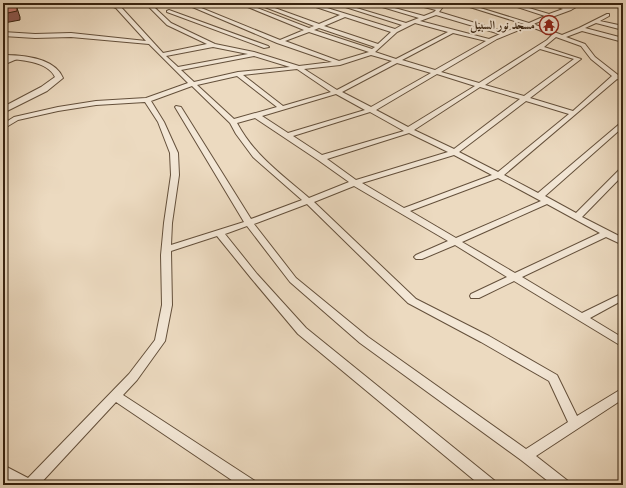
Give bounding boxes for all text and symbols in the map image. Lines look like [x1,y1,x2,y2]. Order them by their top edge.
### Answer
temple icon: مسجد نور السبيل [538,14,560,36]
place label: مسجد نور السبيل [470,18,535,33]

